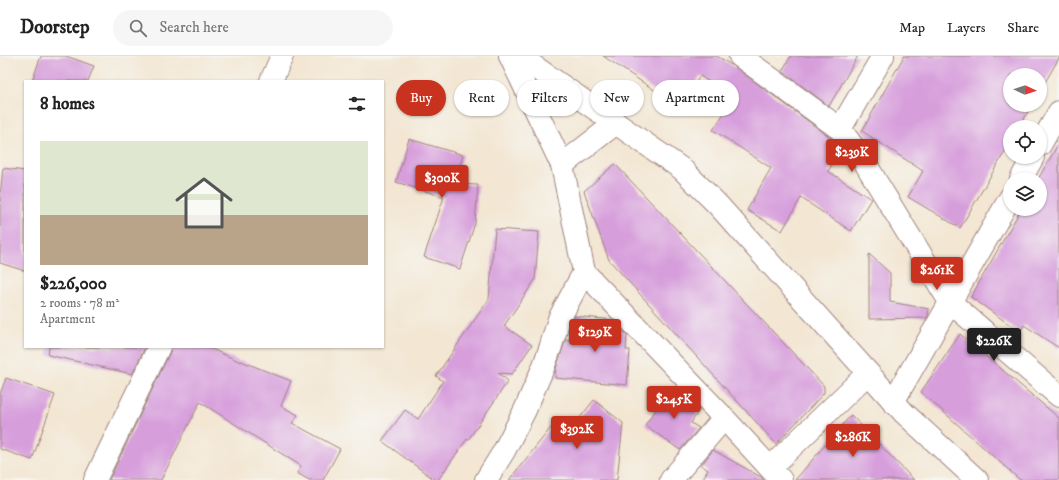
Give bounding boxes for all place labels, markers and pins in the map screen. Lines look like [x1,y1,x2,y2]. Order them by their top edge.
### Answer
pin: $239K [824,139,880,173]
pin: $300K [414,165,470,199]
pin: $261K [909,257,965,291]
pin: $129K [567,319,623,353]
pin: $226K [966,328,1022,362]
pin: $245K [646,386,702,420]
pin: $392K [549,416,605,450]
pin: $286K [825,424,881,458]

